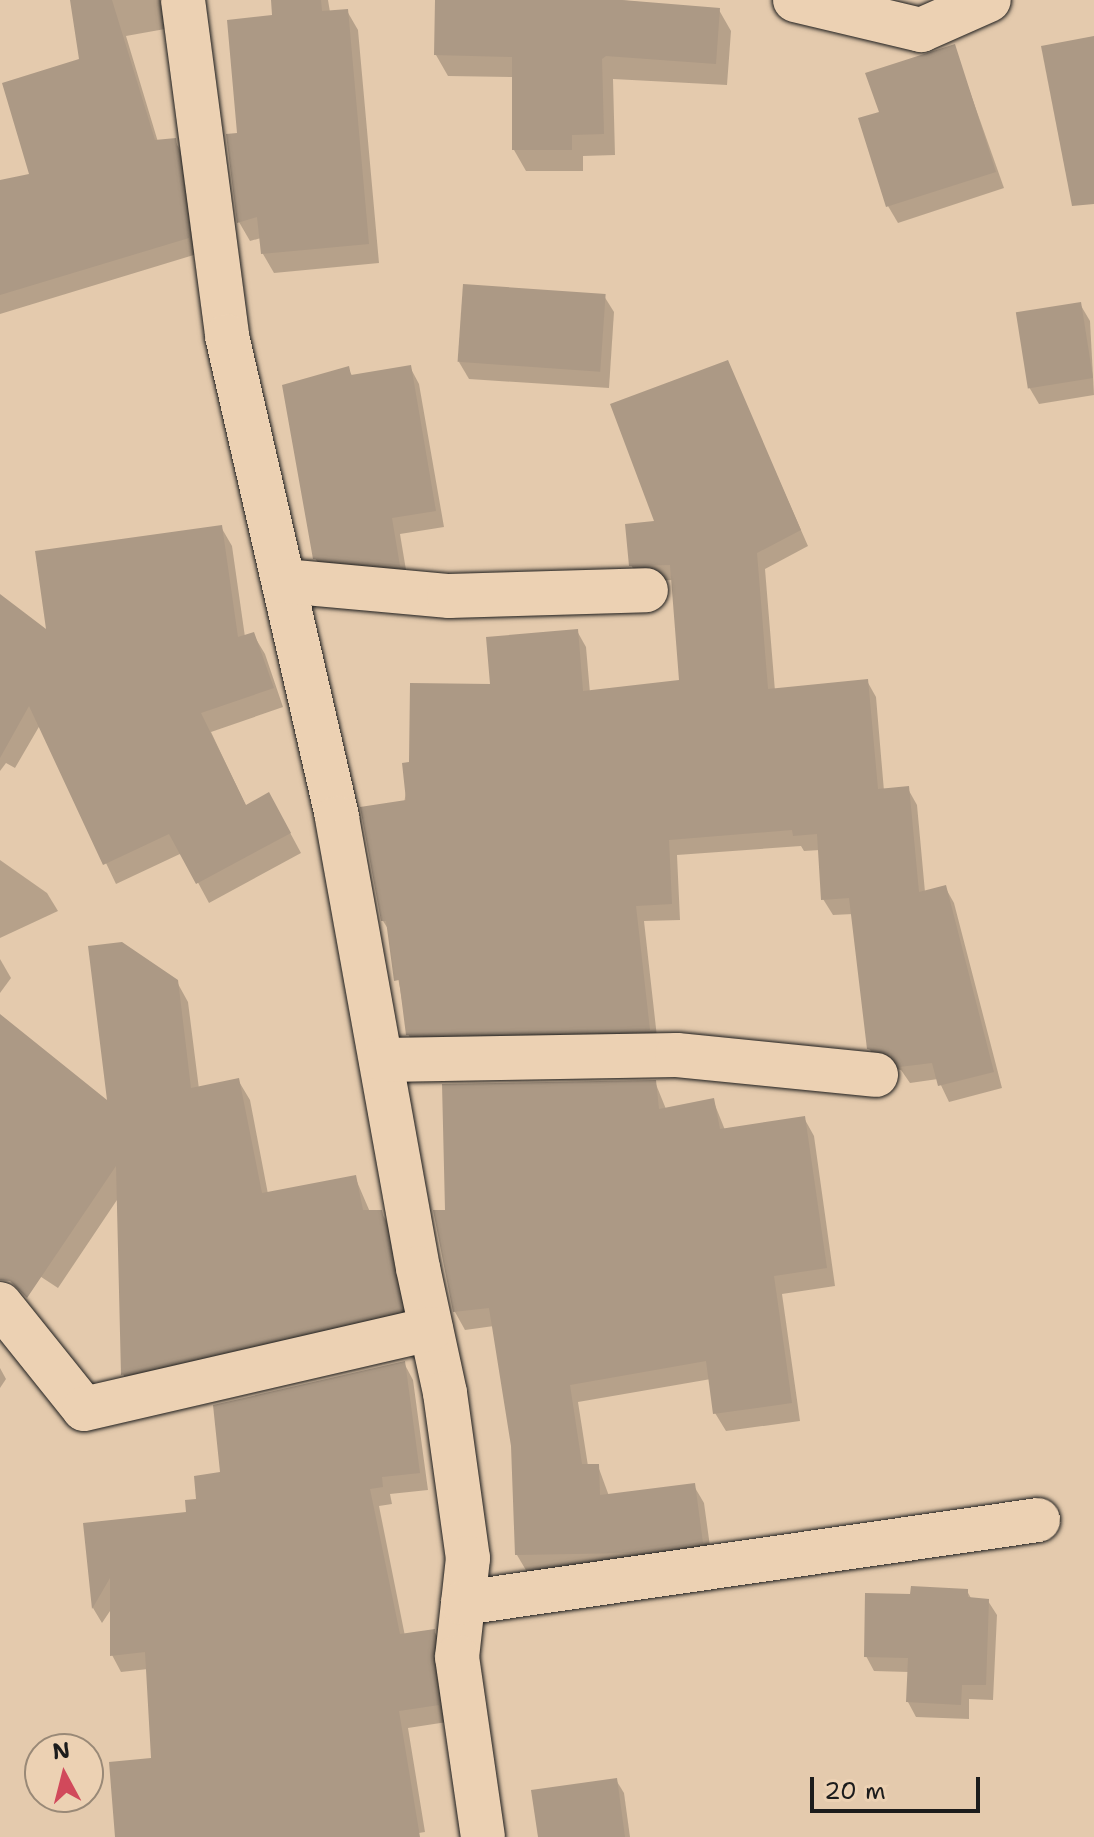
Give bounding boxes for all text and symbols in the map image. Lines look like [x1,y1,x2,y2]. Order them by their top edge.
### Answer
north arrow [24,1733,104,1813]
text: N [51,1735,72,1766]
scale bar [814,1761,984,1811]
text: 20 m [824,1775,886,1807]

